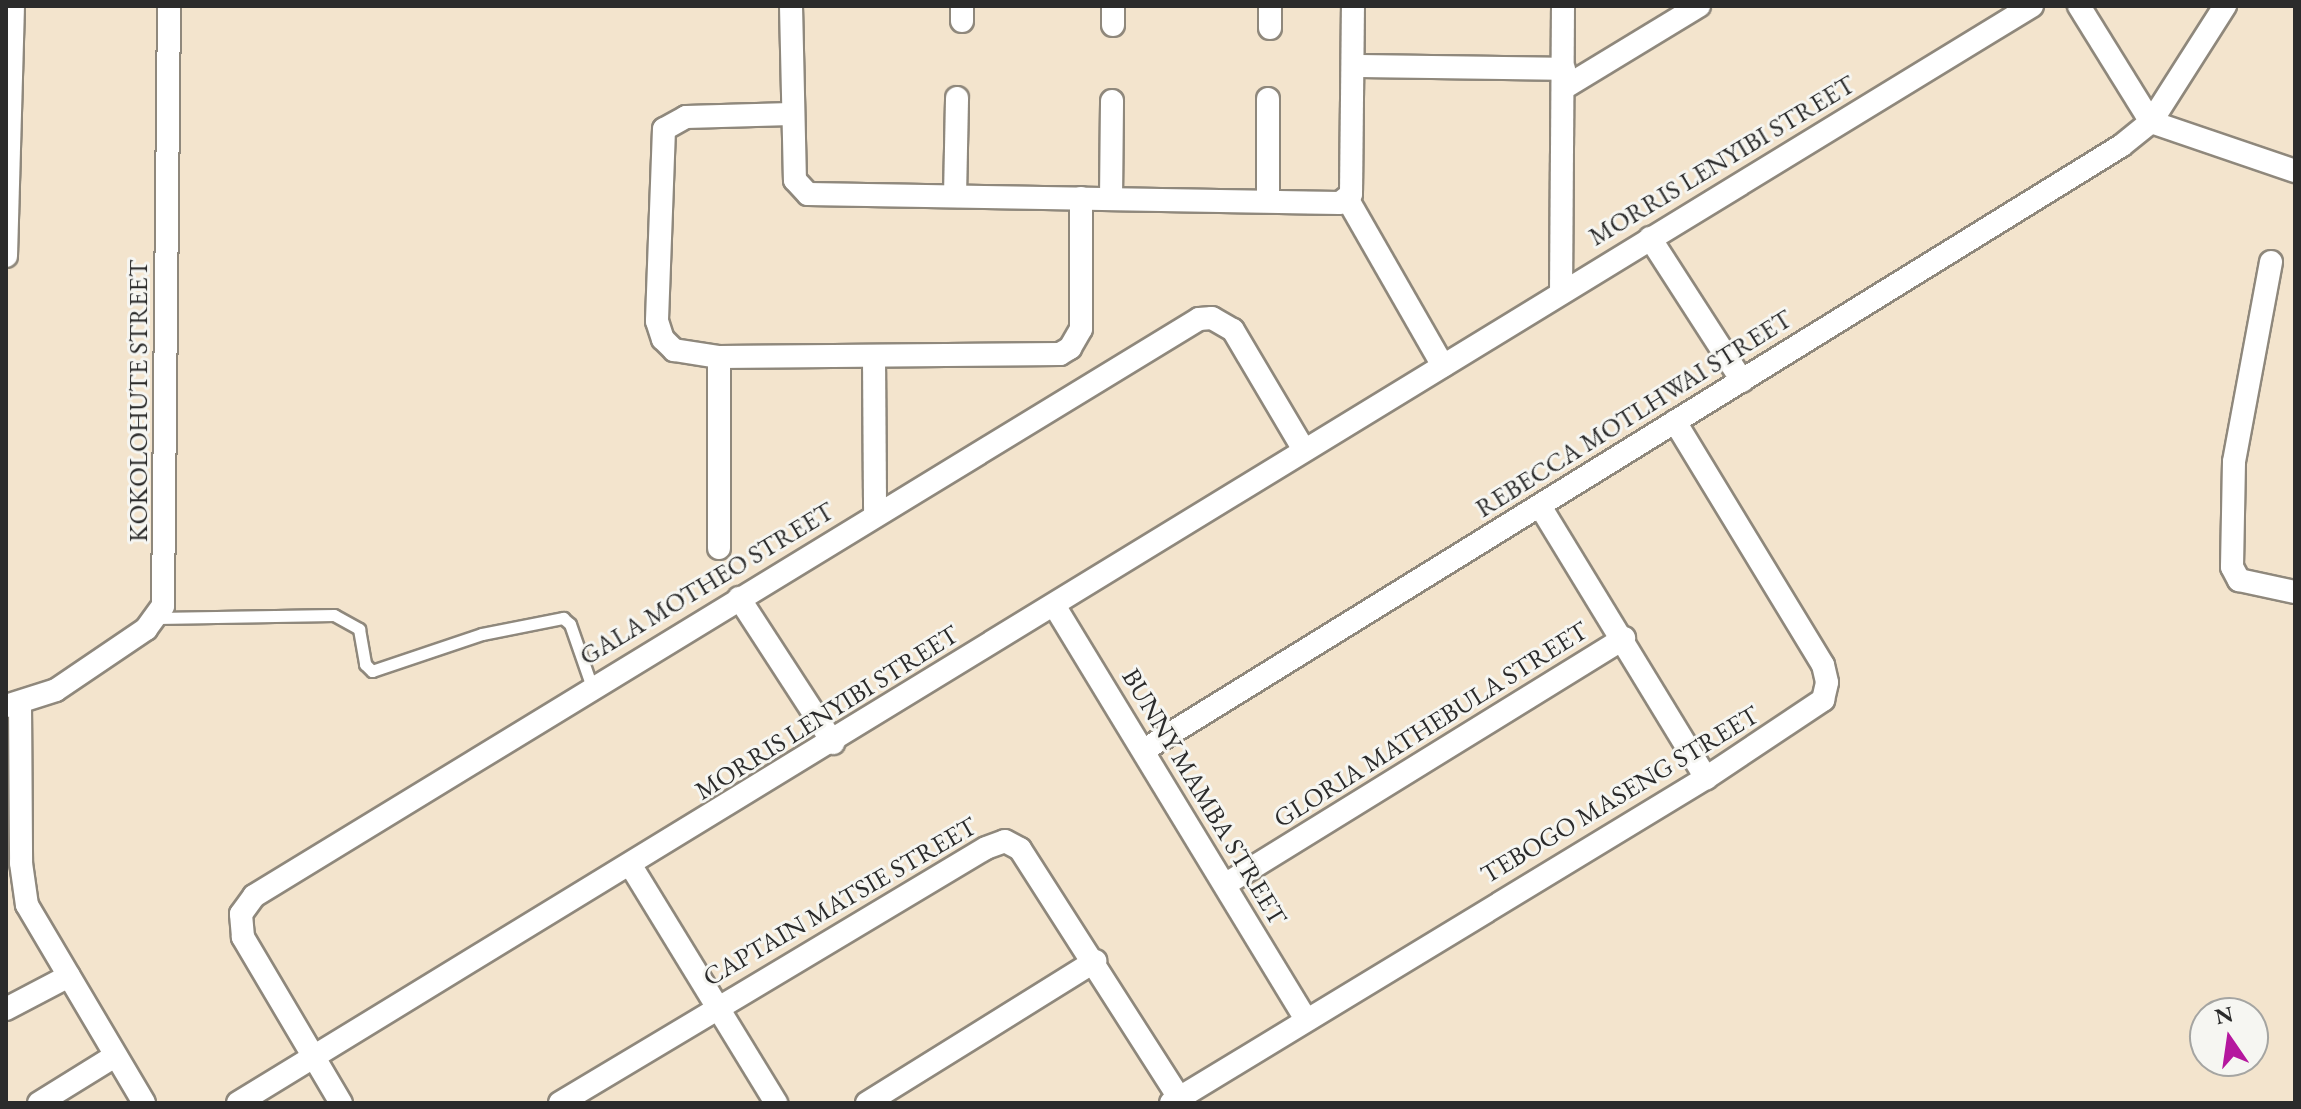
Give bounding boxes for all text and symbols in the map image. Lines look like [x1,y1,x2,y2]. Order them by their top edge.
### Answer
street label: MORRIS LENYIBI STREET [1583,69,1861,253]
street label: KOKOLOHUTE STREET [123,260,155,542]
street label: REBECCA MOTLHWAI STREET [1470,304,1798,524]
street label: GALA MOTHEO STREET [574,496,840,672]
street label: GLORIA MATHEBULA STREET [1268,615,1594,835]
street label: MORRIS LENYIBI STREET [689,619,965,807]
street label: BUNNY MAMBA STREET [1115,663,1293,931]
street label: TEBOGO MASENG STREET [1475,700,1765,890]
street label: CAPTAIN MATSIE STREET [698,811,982,993]
north arrow [2189,997,2269,1077]
text: N [2212,999,2236,1031]

